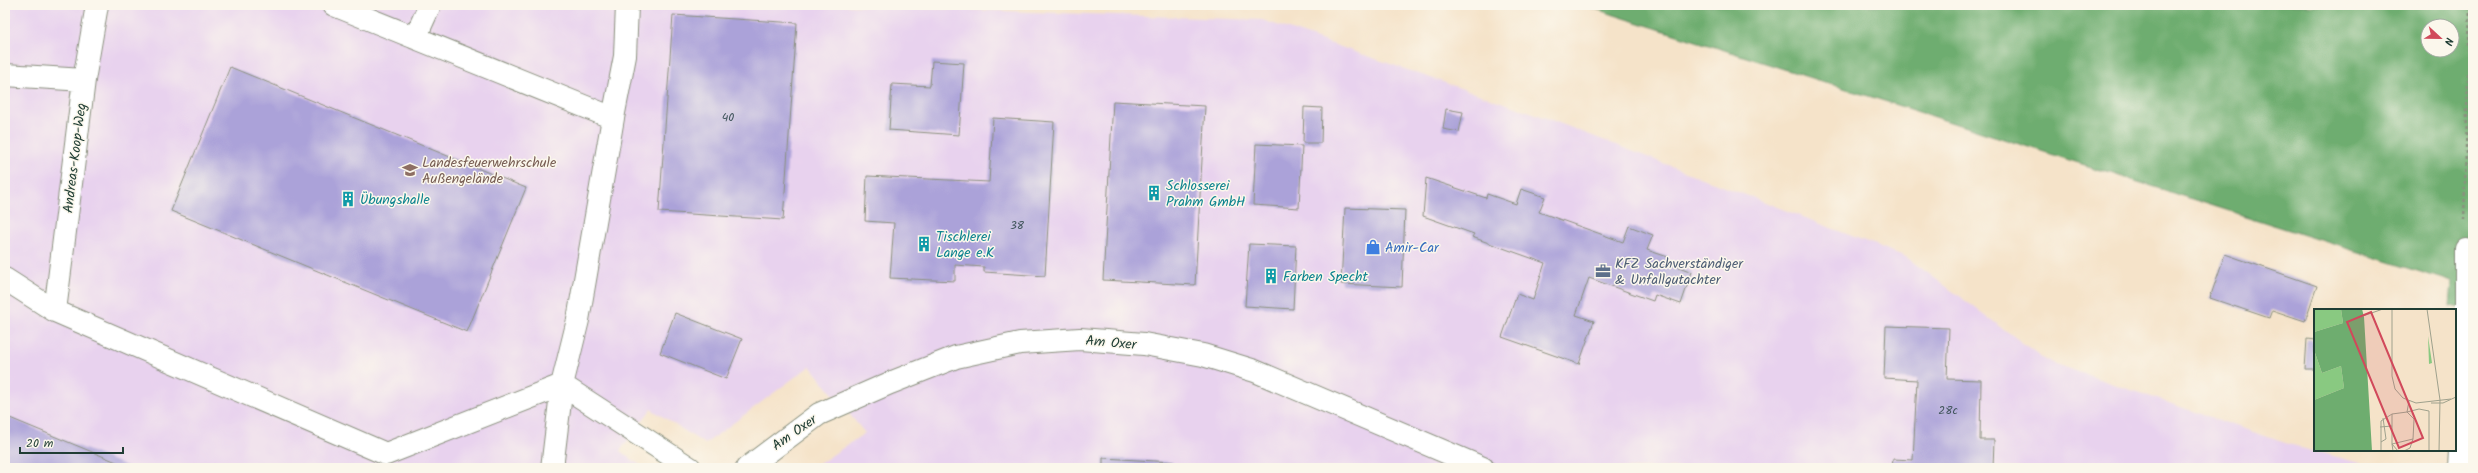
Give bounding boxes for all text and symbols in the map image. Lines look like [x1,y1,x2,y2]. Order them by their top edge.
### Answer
north arrow [2420,18,2460,58]
text: N [2439,35,2458,48]
street label: Andreas-Koop-Weg [57,102,93,214]
house number: 40 [722,108,734,127]
place label: Landesfeuerwehrschule Außengelände [422,152,557,190]
school or university icon: Landesfeuerwehrschule Außengelände [401,161,419,179]
place label: Schlosserei Prahm GmbH [1166,175,1246,213]
building icon: Schlosserei Prahm GmbH [1145,184,1163,202]
place label: Übungshalle [360,189,430,211]
building icon: Übungshalle [339,190,357,208]
house number: 38 [1010,216,1025,235]
place label: Tischlerei Lange e.K [936,226,995,264]
building icon: Tischlerei Lange e.K [915,235,933,253]
place label: Amir-Car [1385,237,1440,259]
shop icon: Amir-Car [1364,238,1382,256]
place label: KFZ Sachverständiger & Unfallgutachter [1615,253,1744,291]
office icon: KFZ Sachverständiger & Unfallgutachter [1594,262,1612,280]
place label: Farben Specht [1283,266,1368,288]
building icon: Farben Specht [1262,267,1280,285]
inset map [2314,309,2456,451]
street label: Am Oxer [1085,330,1139,356]
house number: 28c [1938,401,1958,420]
street label: Am Oxer [767,408,823,456]
scale bar [20,429,123,455]
text: 20 m [26,434,54,453]

